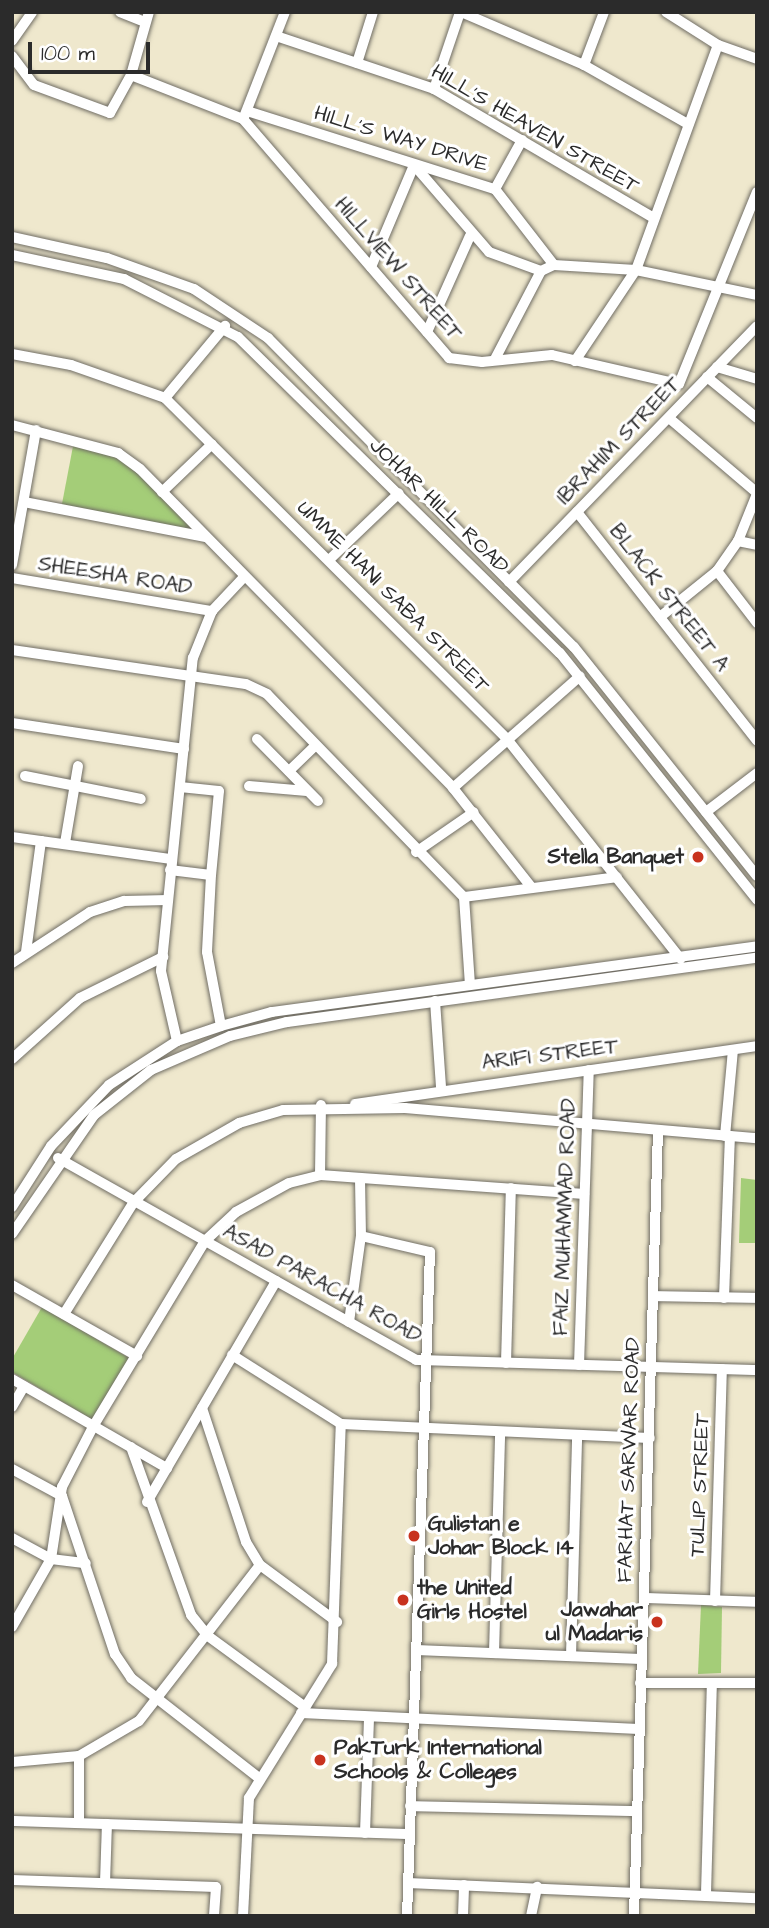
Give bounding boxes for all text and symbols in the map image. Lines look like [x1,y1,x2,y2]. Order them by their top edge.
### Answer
scale bar [32,28,154,72]
text: 100 m [41,39,95,68]
street label: HILL'S HEAVEN STREET [427,59,643,199]
street label: HILL'S WAY DRIVE [311,101,491,177]
street label: HILLVIEW STREET [329,192,467,346]
street label: IBRAHIM STREET [552,372,686,510]
street label: JOHAR HILL ROAD [364,433,514,579]
street label: UMME HANI SABA STREET [292,496,494,698]
street label: BLACK STREET A [604,519,734,677]
street label: SHEESHA ROAD [36,551,194,601]
place label: Stella Banquet [548,844,684,870]
marker: Stella Banquet [690,849,706,865]
street label: ARIFI STREET [480,1034,620,1076]
street label: FAIZ MUHAMMAD ROAD [548,1098,582,1336]
street label: ASAD PARACHA ROAD [218,1219,426,1349]
street label: FARHAT SARWAR ROAD [612,1337,646,1583]
street label: TULIP STREET [685,1413,715,1557]
place label: Gulistan e Johar Block 14 [428,1511,574,1561]
marker: Gulistan e Johar Block 14 [406,1528,422,1544]
place label: the United Girls Hostel [417,1575,527,1625]
marker: the United Girls Hostel [395,1592,411,1608]
place label: Jawahar ul Madaris [546,1597,643,1647]
marker: Jawahar ul Madaris [649,1614,665,1630]
place label: PakTurk International Schools & Colleges [334,1735,542,1785]
marker: PakTurk International Schools & Colleges [312,1752,328,1768]

